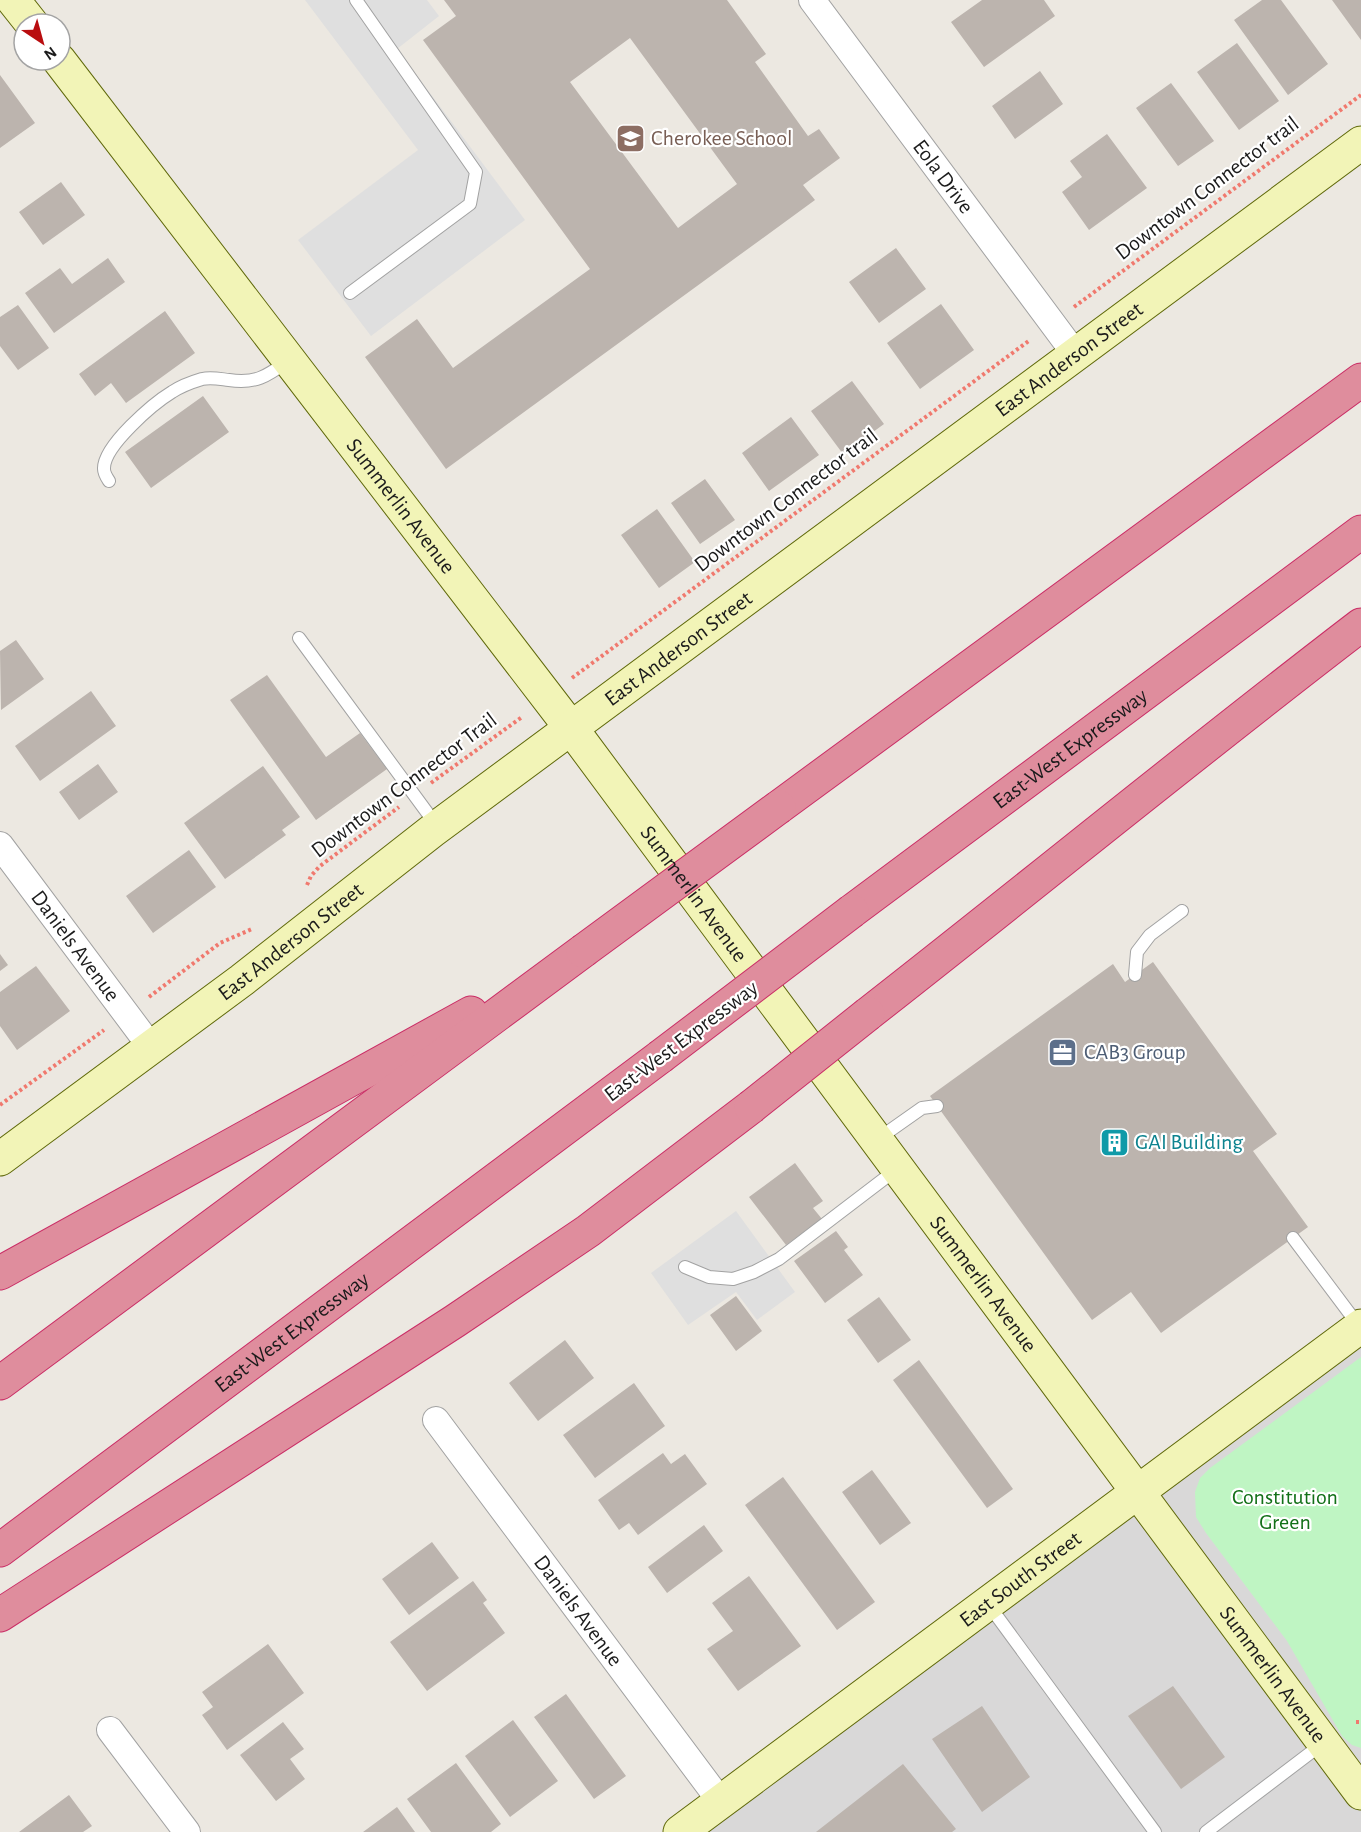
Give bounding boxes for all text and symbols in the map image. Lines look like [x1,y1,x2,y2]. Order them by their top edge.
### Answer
north arrow [12,12,72,72]
text: N [41,44,59,63]
street label: Downtown Connector trail [1111,112,1303,264]
school or university icon: Cherokee School [614,122,646,154]
place label: Cherokee School [651,127,792,149]
street label: Eola Drive [909,136,978,218]
street label: East Anderson Street [991,298,1147,421]
street label: Downtown Connector trail [690,424,882,576]
street label: Summerlin Avenue [342,434,459,578]
street label: East Anderson Street [601,587,756,710]
street label: East-West Expressway [989,684,1152,813]
street label: Downtown Connector Trail [307,708,501,862]
street label: Summerlin Avenue [636,821,752,966]
street label: East Anderson Street [214,878,367,1005]
street label: Daniels Avenue [27,886,124,1006]
street label: East-West Expressway [600,976,762,1106]
office icon: CAB3 Group [1047,1036,1079,1068]
place label: CAB3 Group [1084,1041,1186,1063]
building icon: GAI Building [1098,1126,1130,1158]
place label: GAI Building [1135,1131,1243,1153]
street label: Summerlin Avenue [926,1212,1041,1356]
street label: East-West Expressway [210,1267,373,1397]
park label: Constitution Green [1232,1486,1338,1533]
street label: East South Street [956,1527,1085,1631]
street label: Daniels Avenue [530,1551,627,1670]
street label: Summerlin Avenue [1215,1602,1331,1747]

